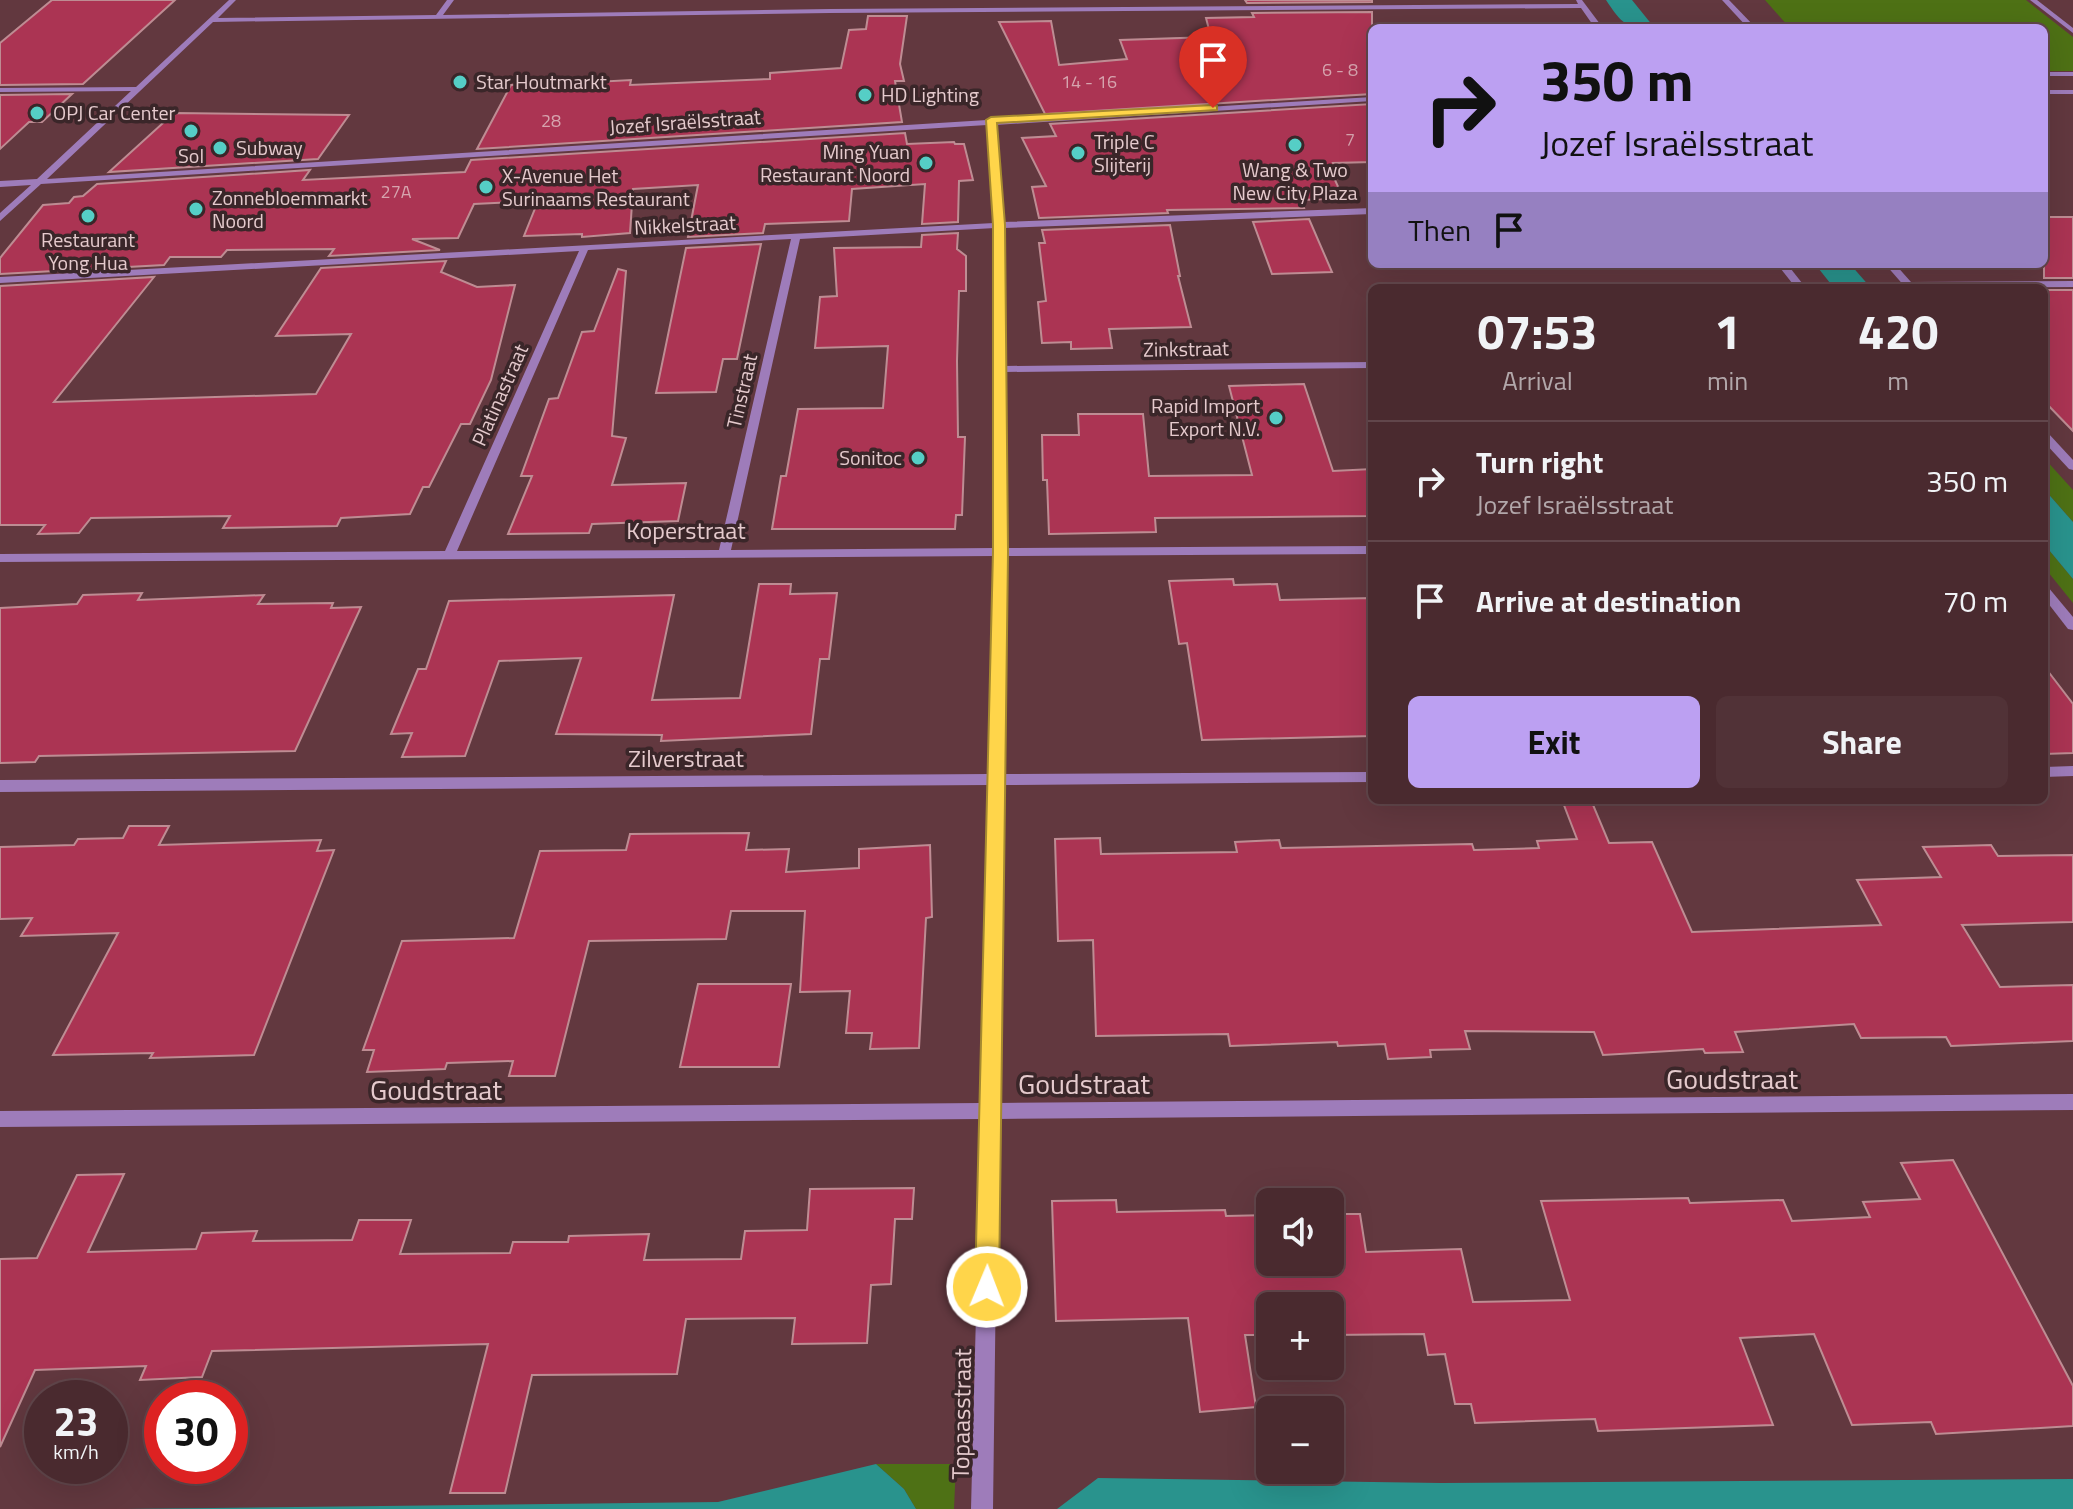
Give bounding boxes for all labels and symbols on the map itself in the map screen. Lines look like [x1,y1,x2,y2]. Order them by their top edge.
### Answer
pin [1179,26,1247,108]
house number: 6 - 8 [1322,56,1358,83]
place label: Star Houtmarkt [476,66,607,97]
house number: 14 - 16 [1061,68,1117,95]
marker: Star Houtmarkt [451,73,469,91]
place label: HD Lighting [881,79,979,110]
marker: HD Lighting [856,86,874,104]
place label: OPJ Car Center [53,97,176,128]
street label: Jozef Israëlsstraat [608,101,762,142]
marker: OPJ Car Center [28,104,46,122]
house number: 28 [541,107,561,134]
marker: Sol [182,122,200,140]
place label: Triple C Slijterij [1094,126,1155,180]
house number: 7 [1345,126,1355,153]
place label: Subway [236,132,303,163]
place label: Ming Yuan Restaurant Noord [760,136,910,190]
marker: Wang & Two New City Plaza [1286,136,1304,154]
marker: Subway [211,139,229,157]
place label: Sol [178,140,204,171]
marker: Triple C Slijterij [1069,144,1087,162]
marker: Ming Yuan Restaurant Noord [917,154,935,172]
place label: Wang & Two New City Plaza [1232,154,1358,208]
place label: X-Avenue Het Surinaams Restaurant [502,160,690,214]
house number: 27A [381,178,412,205]
marker: X-Avenue Het Surinaams Restaurant [477,178,495,196]
place label: Zonnebloemmarkt Noord [212,182,367,236]
marker: Zonnebloemmarkt Noord [187,200,205,218]
street label: Nikkelstraat [633,206,737,243]
marker: Restaurant Yong Hua [79,207,97,225]
place label: Restaurant Yong Hua [41,224,135,278]
street label: Zinkstraat [1143,332,1229,365]
street label: Platinastraat [463,339,536,451]
street label: Tinstraat [718,350,765,431]
place label: Rapid Import Export N.V. [1151,390,1260,444]
marker: Rapid Import Export N.V. [1267,409,1285,427]
place label: Sonitoc [839,442,902,473]
marker: Sonitoc [909,449,927,467]
street label: Koperstraat [626,512,746,548]
street label: Zilverstraat [628,740,744,776]
street label: Goudstraat [1666,1057,1798,1100]
street label: Goudstraat [1018,1062,1150,1105]
street label: Goudstraat [370,1068,502,1111]
position arrow [945,1245,1029,1329]
street label: Topaasstraat [942,1347,980,1480]
speed limit sign: 30 [144,1380,248,1484]

